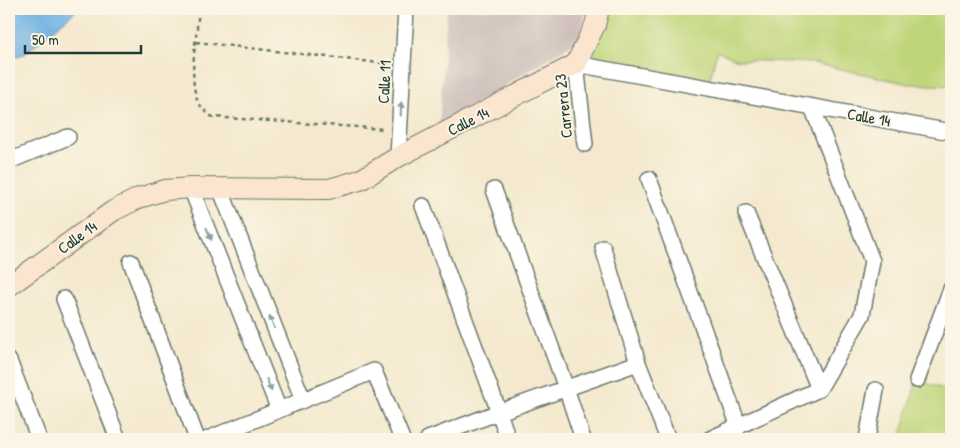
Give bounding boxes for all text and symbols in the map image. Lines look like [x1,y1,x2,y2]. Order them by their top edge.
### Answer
scale bar [25,22,141,54]
text: 50 m [32,29,59,50]
street label: Calle 11 [372,59,396,104]
street label: Carrera 23 [549,73,577,139]
one-way arrow [397,100,405,116]
street label: Calle 14 [443,101,493,141]
street label: Calle 14 [846,102,892,132]
street label: Calle 14 [53,215,101,259]
one-way arrow [206,226,213,241]
one-way arrow [268,315,276,329]
one-way arrow [266,377,273,392]

